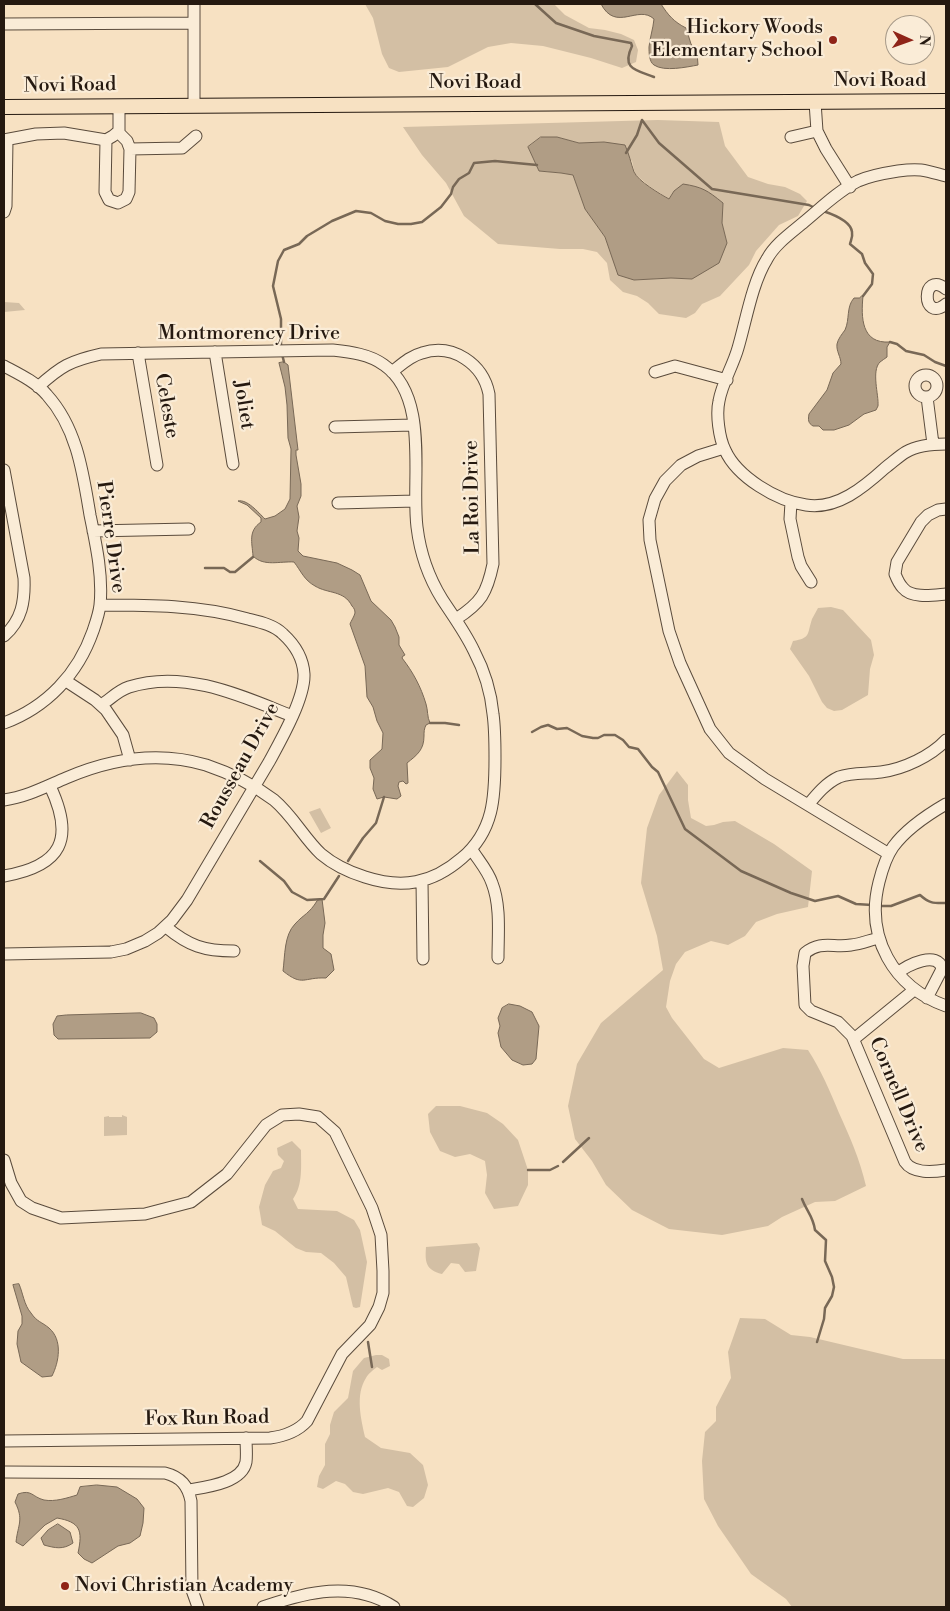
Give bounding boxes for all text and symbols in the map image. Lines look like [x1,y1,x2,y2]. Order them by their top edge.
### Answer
north arrow [885,15,935,65]
place label: Hickory Woods Elementary School [651,16,823,63]
marker: Hickory Woods Elementary School [827,34,839,46]
text: N [915,35,933,46]
street label: Novi Road [834,69,926,93]
street label: Novi Road [429,71,521,95]
street label: Novi Road [24,73,116,99]
street label: Montmorency Drive [158,322,340,346]
street label: Celeste [148,372,184,440]
street label: Joliet [227,379,259,431]
street label: La Roi Drive [460,440,486,554]
street label: Pierre Drive [90,479,130,595]
street label: Rousseau Drive [196,699,286,833]
street label: Cornell Drive [863,1034,933,1156]
street label: Fox Run Road [145,1406,269,1432]
place label: Novi Christian Academy [75,1574,293,1598]
marker: Novi Christian Academy [59,1580,71,1592]

